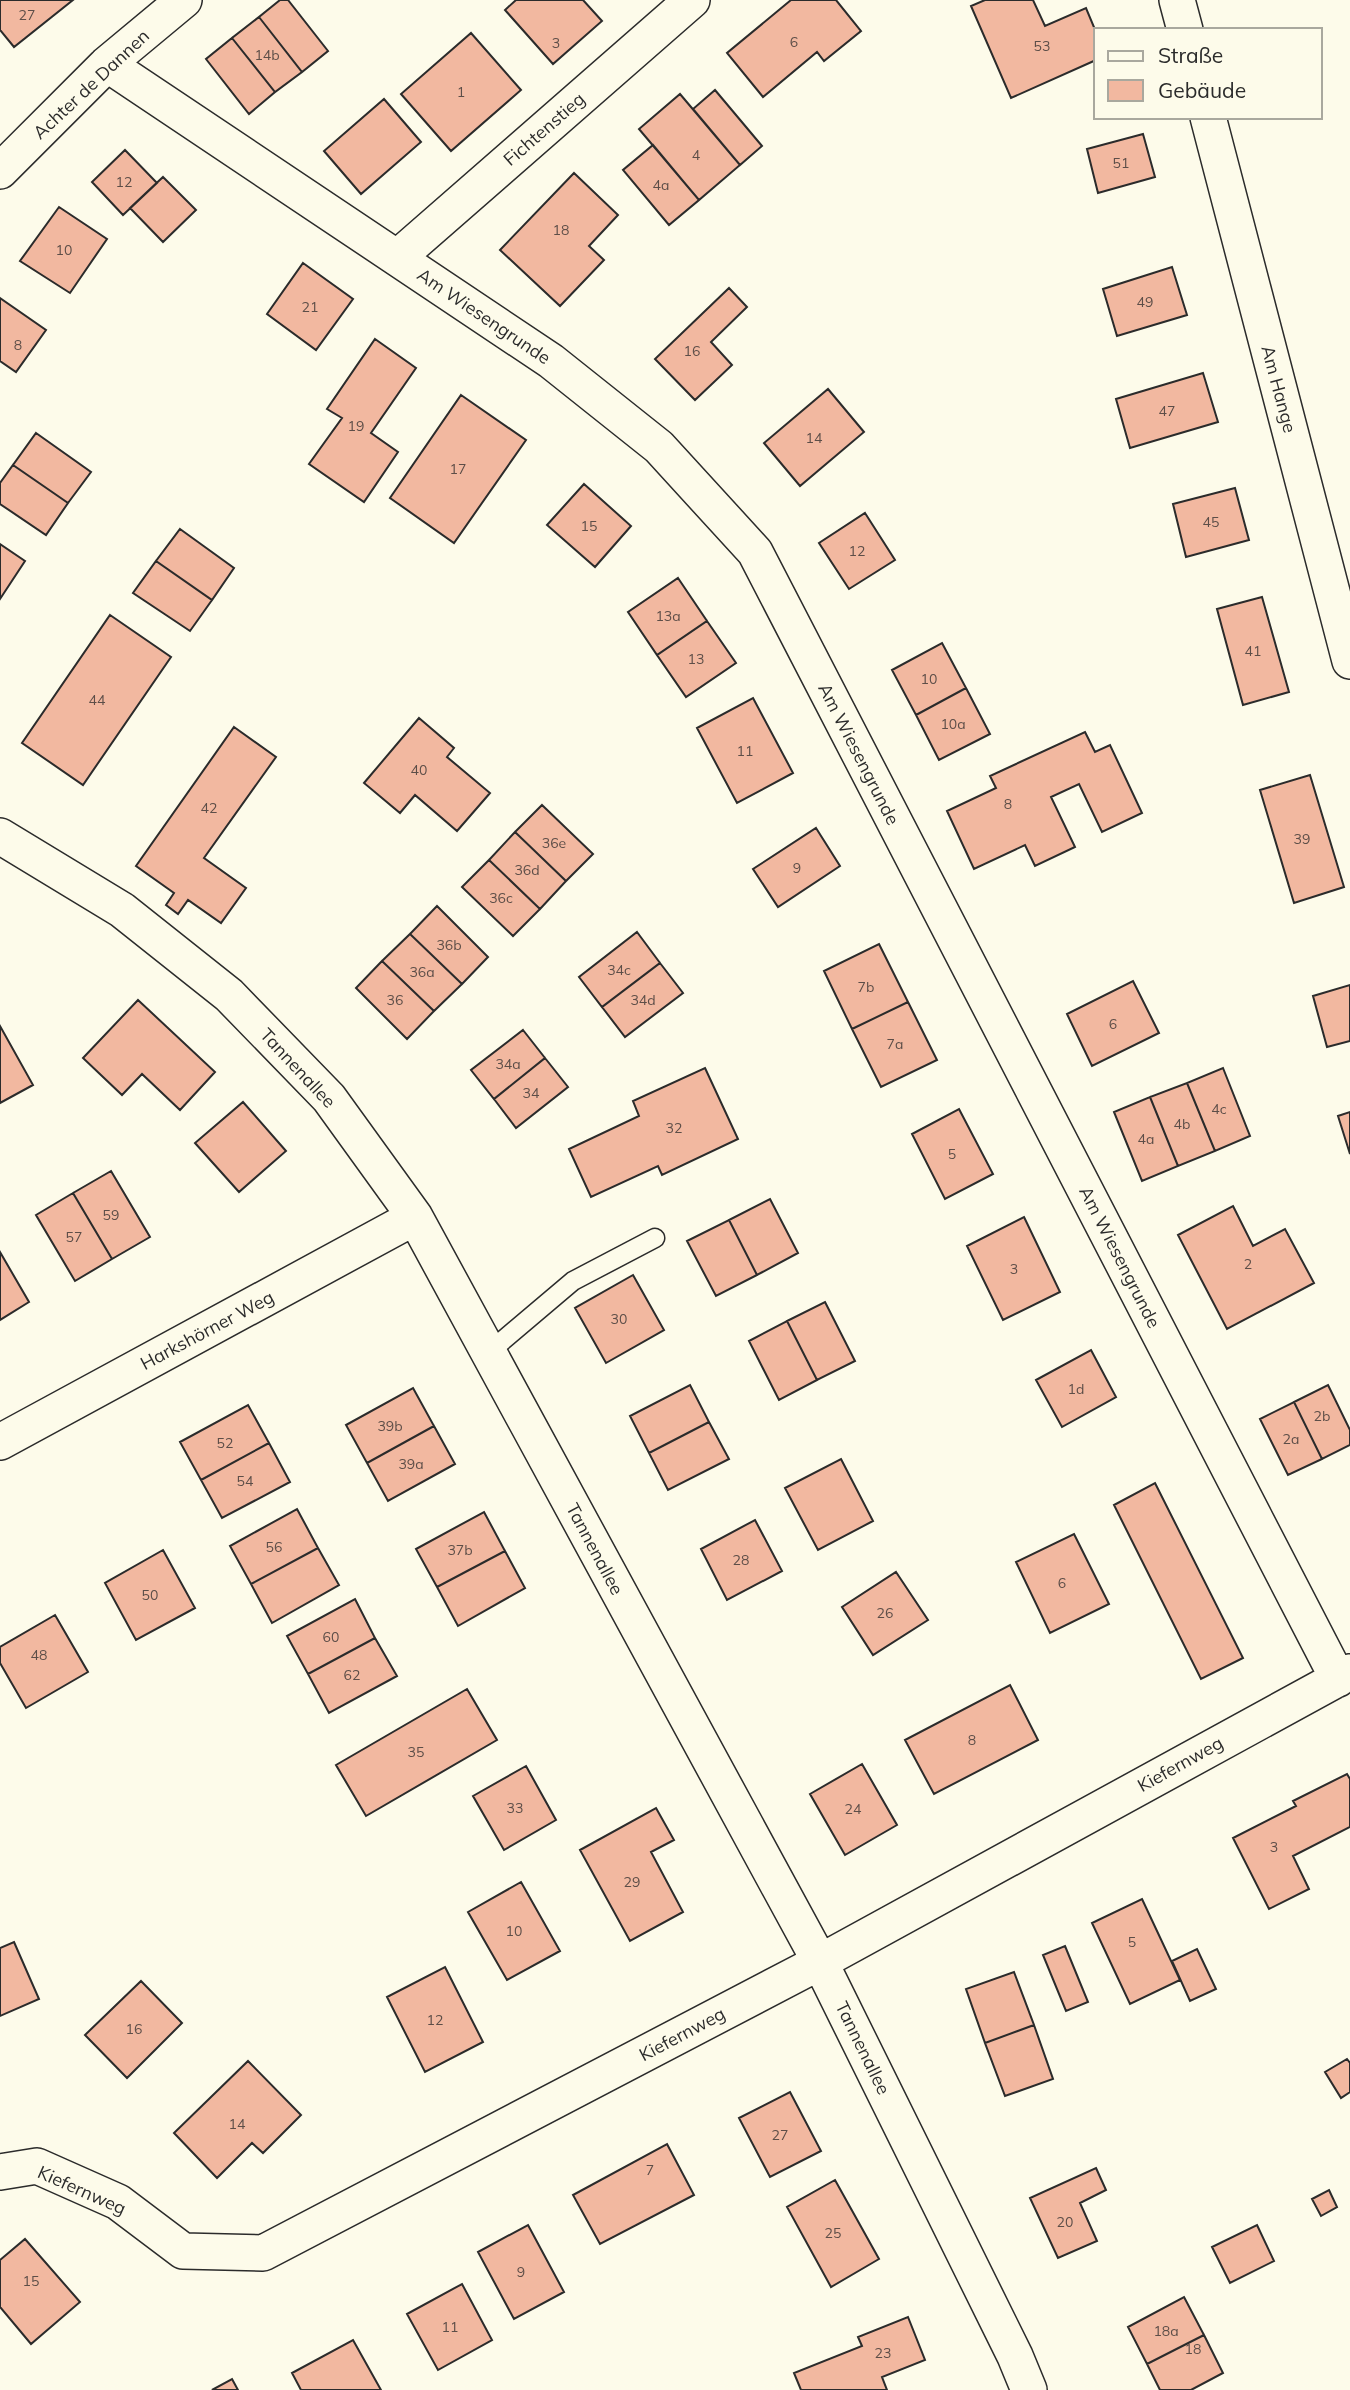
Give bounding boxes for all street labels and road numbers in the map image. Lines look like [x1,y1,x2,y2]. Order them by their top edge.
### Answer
street label: Achter de Dannen [28,24,154,144]
street label: Fichtenstieg [499,87,589,171]
street label: Am Wiesengrunde [413,263,555,369]
street label: Am Hange [1256,343,1302,435]
street label: Am Wiesengrunde [813,679,905,829]
street label: Tannenallee [255,1023,341,1113]
street label: Am Wiesengrunde [1074,1182,1166,1332]
street label: Harkshörner Weg [136,1285,278,1375]
street label: Tannenallee [561,1499,629,1599]
street label: Kiefernweg [1133,1731,1227,1797]
street label: Tannenallee [831,1998,895,2098]
street label: Kiefernweg [635,2002,729,2066]
street label: Kiefernweg [34,2160,130,2220]

